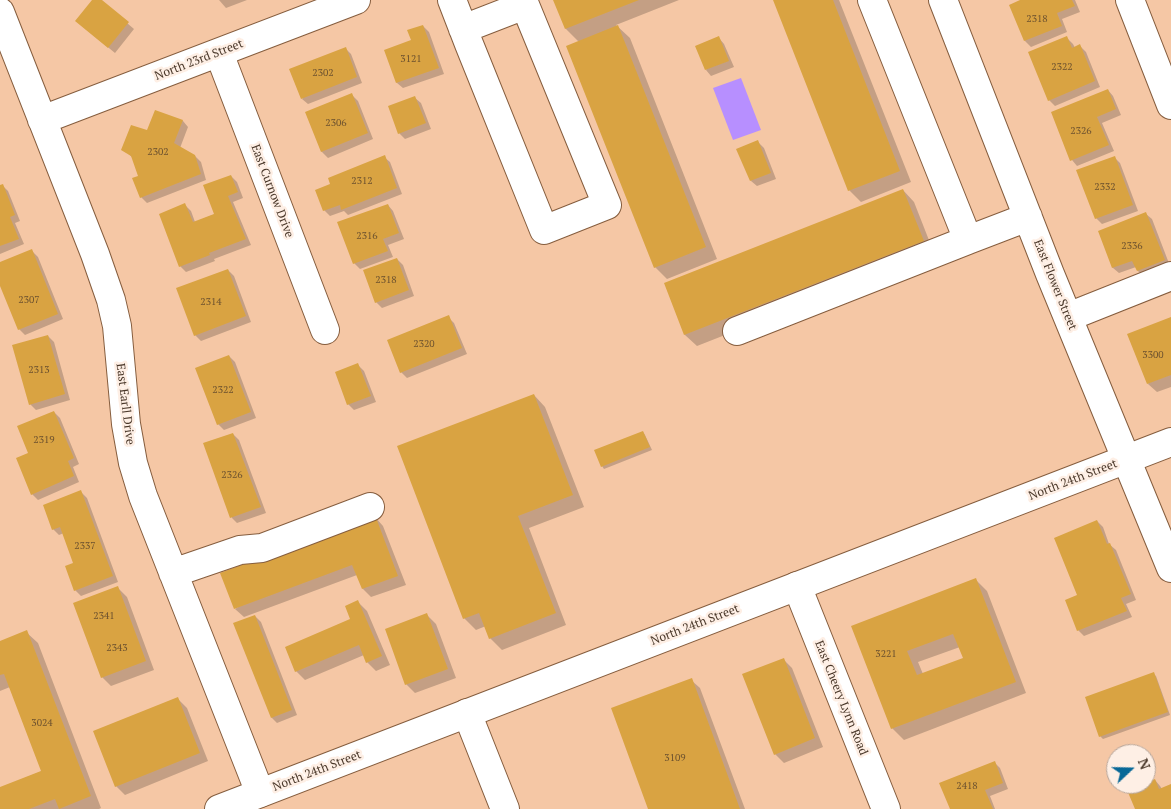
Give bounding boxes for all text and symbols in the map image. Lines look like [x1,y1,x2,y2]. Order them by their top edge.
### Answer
house number: 2318 [1026,13,1048,25]
street label: North 23rd Street [153,37,245,83]
house number: 3121 [400,53,422,65]
house number: 2322 [1051,61,1073,73]
house number: 2302 [312,67,334,79]
house number: 2306 [325,117,347,129]
house number: 2326 [1070,125,1092,137]
street label: East Curnow Drive [248,142,296,240]
house number: 2302 [147,146,169,158]
house number: 2312 [351,175,373,187]
house number: 2332 [1094,181,1116,193]
house number: 2316 [356,230,378,242]
street label: East Flower Street [1030,238,1080,332]
house number: 2336 [1121,240,1143,252]
house number: 2318 [375,274,397,286]
house number: 2307 [18,294,40,306]
house number: 2314 [200,296,222,308]
house number: 2320 [413,338,435,350]
house number: 3300 [1142,349,1164,361]
street label: East Earll Drive [113,362,137,446]
house number: 2313 [28,364,50,376]
house number: 2322 [212,384,234,396]
house number: 2319 [33,434,55,446]
street label: North 24th Street [1027,456,1119,504]
house number: 2326 [221,469,243,481]
house number: 2337 [74,540,96,552]
street label: North 24th Street [649,601,741,649]
house number: 2341 [93,610,115,622]
street label: East Cheery Lynn Road [811,639,871,757]
house number: 2343 [106,642,128,654]
house number: 3221 [875,648,897,660]
house number: 3024 [31,717,53,729]
north arrow [1106,744,1156,794]
street label: North 24th Street [271,747,363,795]
house number: 3109 [664,752,686,764]
text: N [1134,755,1155,772]
house number: 2418 [956,780,978,792]

